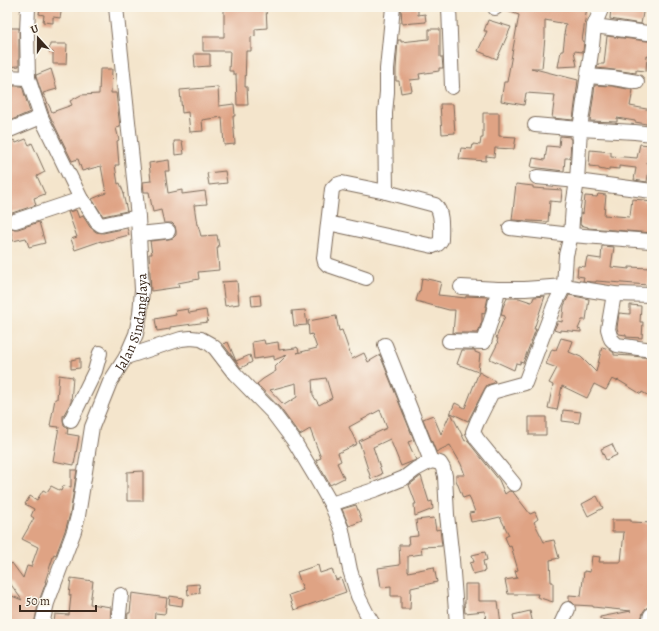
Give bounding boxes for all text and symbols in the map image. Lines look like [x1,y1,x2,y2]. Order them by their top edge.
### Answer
north arrow [18,18,58,58]
text: U [29,21,41,37]
street label: Jalan Sindanglaya [110,272,152,375]
scale bar [20,587,96,613]
text: 50 m [26,593,50,609]

